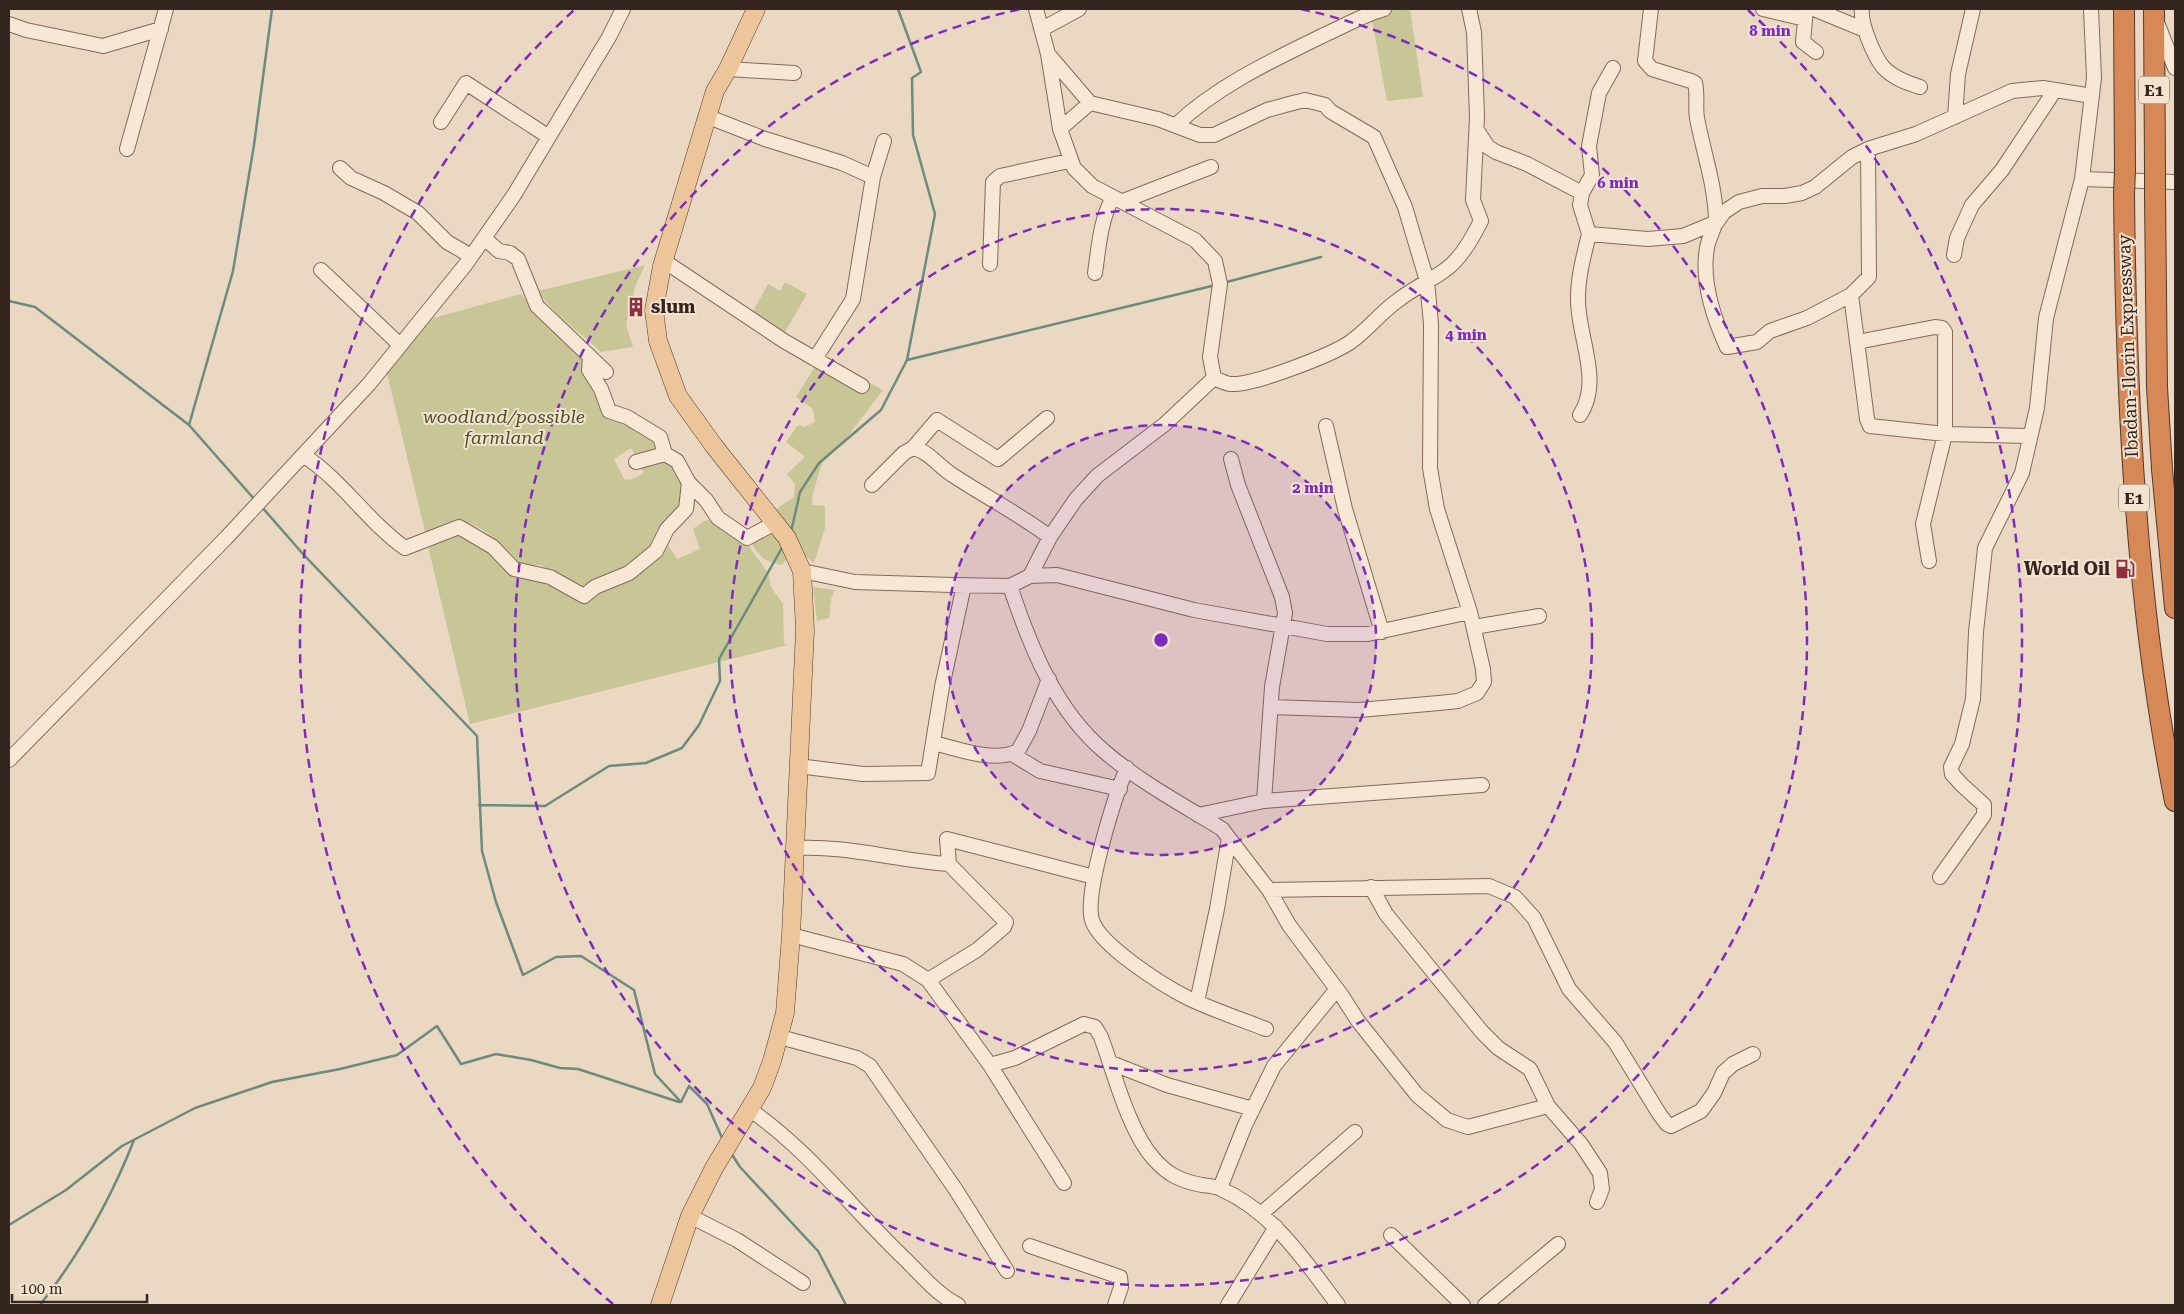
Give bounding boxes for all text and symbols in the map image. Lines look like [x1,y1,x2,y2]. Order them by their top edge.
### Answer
text: 8 min [1749,22,1791,40]
road number: E1 [2139,76,2169,104]
text: 6 min [1597,174,1639,192]
street label: Ibadan-Ilorin Expressway [2113,234,2142,458]
building icon: slum [625,296,647,318]
place label: slum [651,296,696,317]
text: 4 min [1445,326,1487,344]
park label: woodland/possible farmland [423,406,585,448]
text: 2 min [1292,479,1334,497]
road number: E1 [2119,484,2149,512]
place label: World Oil [2024,558,2110,579]
fuel station icon: World Oil [2114,558,2136,580]
centre of rings [1152,631,1170,649]
scale bar [12,1272,148,1304]
text: 100 m [20,1280,63,1298]

